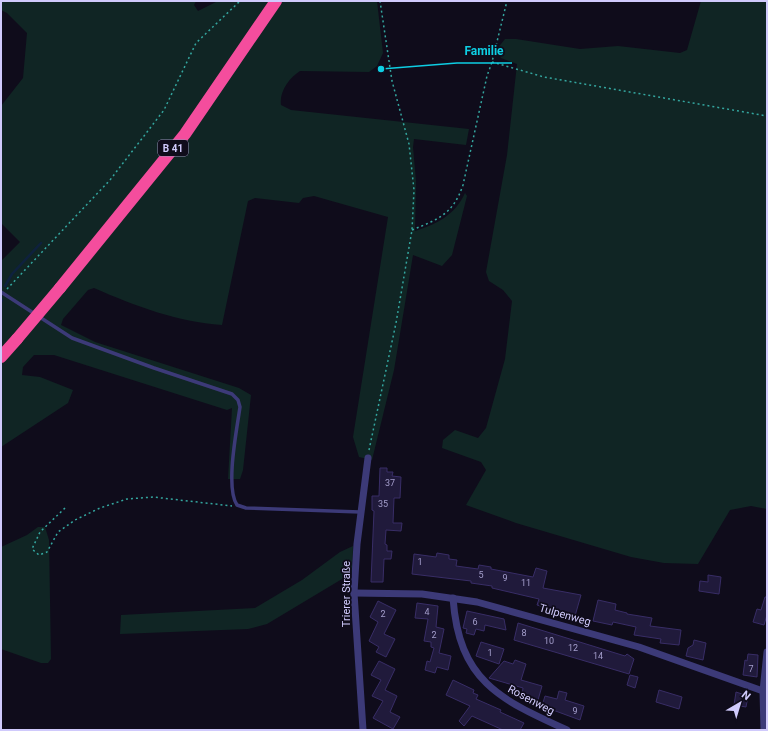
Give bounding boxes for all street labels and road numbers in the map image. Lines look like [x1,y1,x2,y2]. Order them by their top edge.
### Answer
road number: B 41 [158,140,188,156]
street label: Trierer Straße [340,561,353,627]
street label: Tulpenweg [538,601,592,629]
street label: Rosenweg [505,682,557,718]

